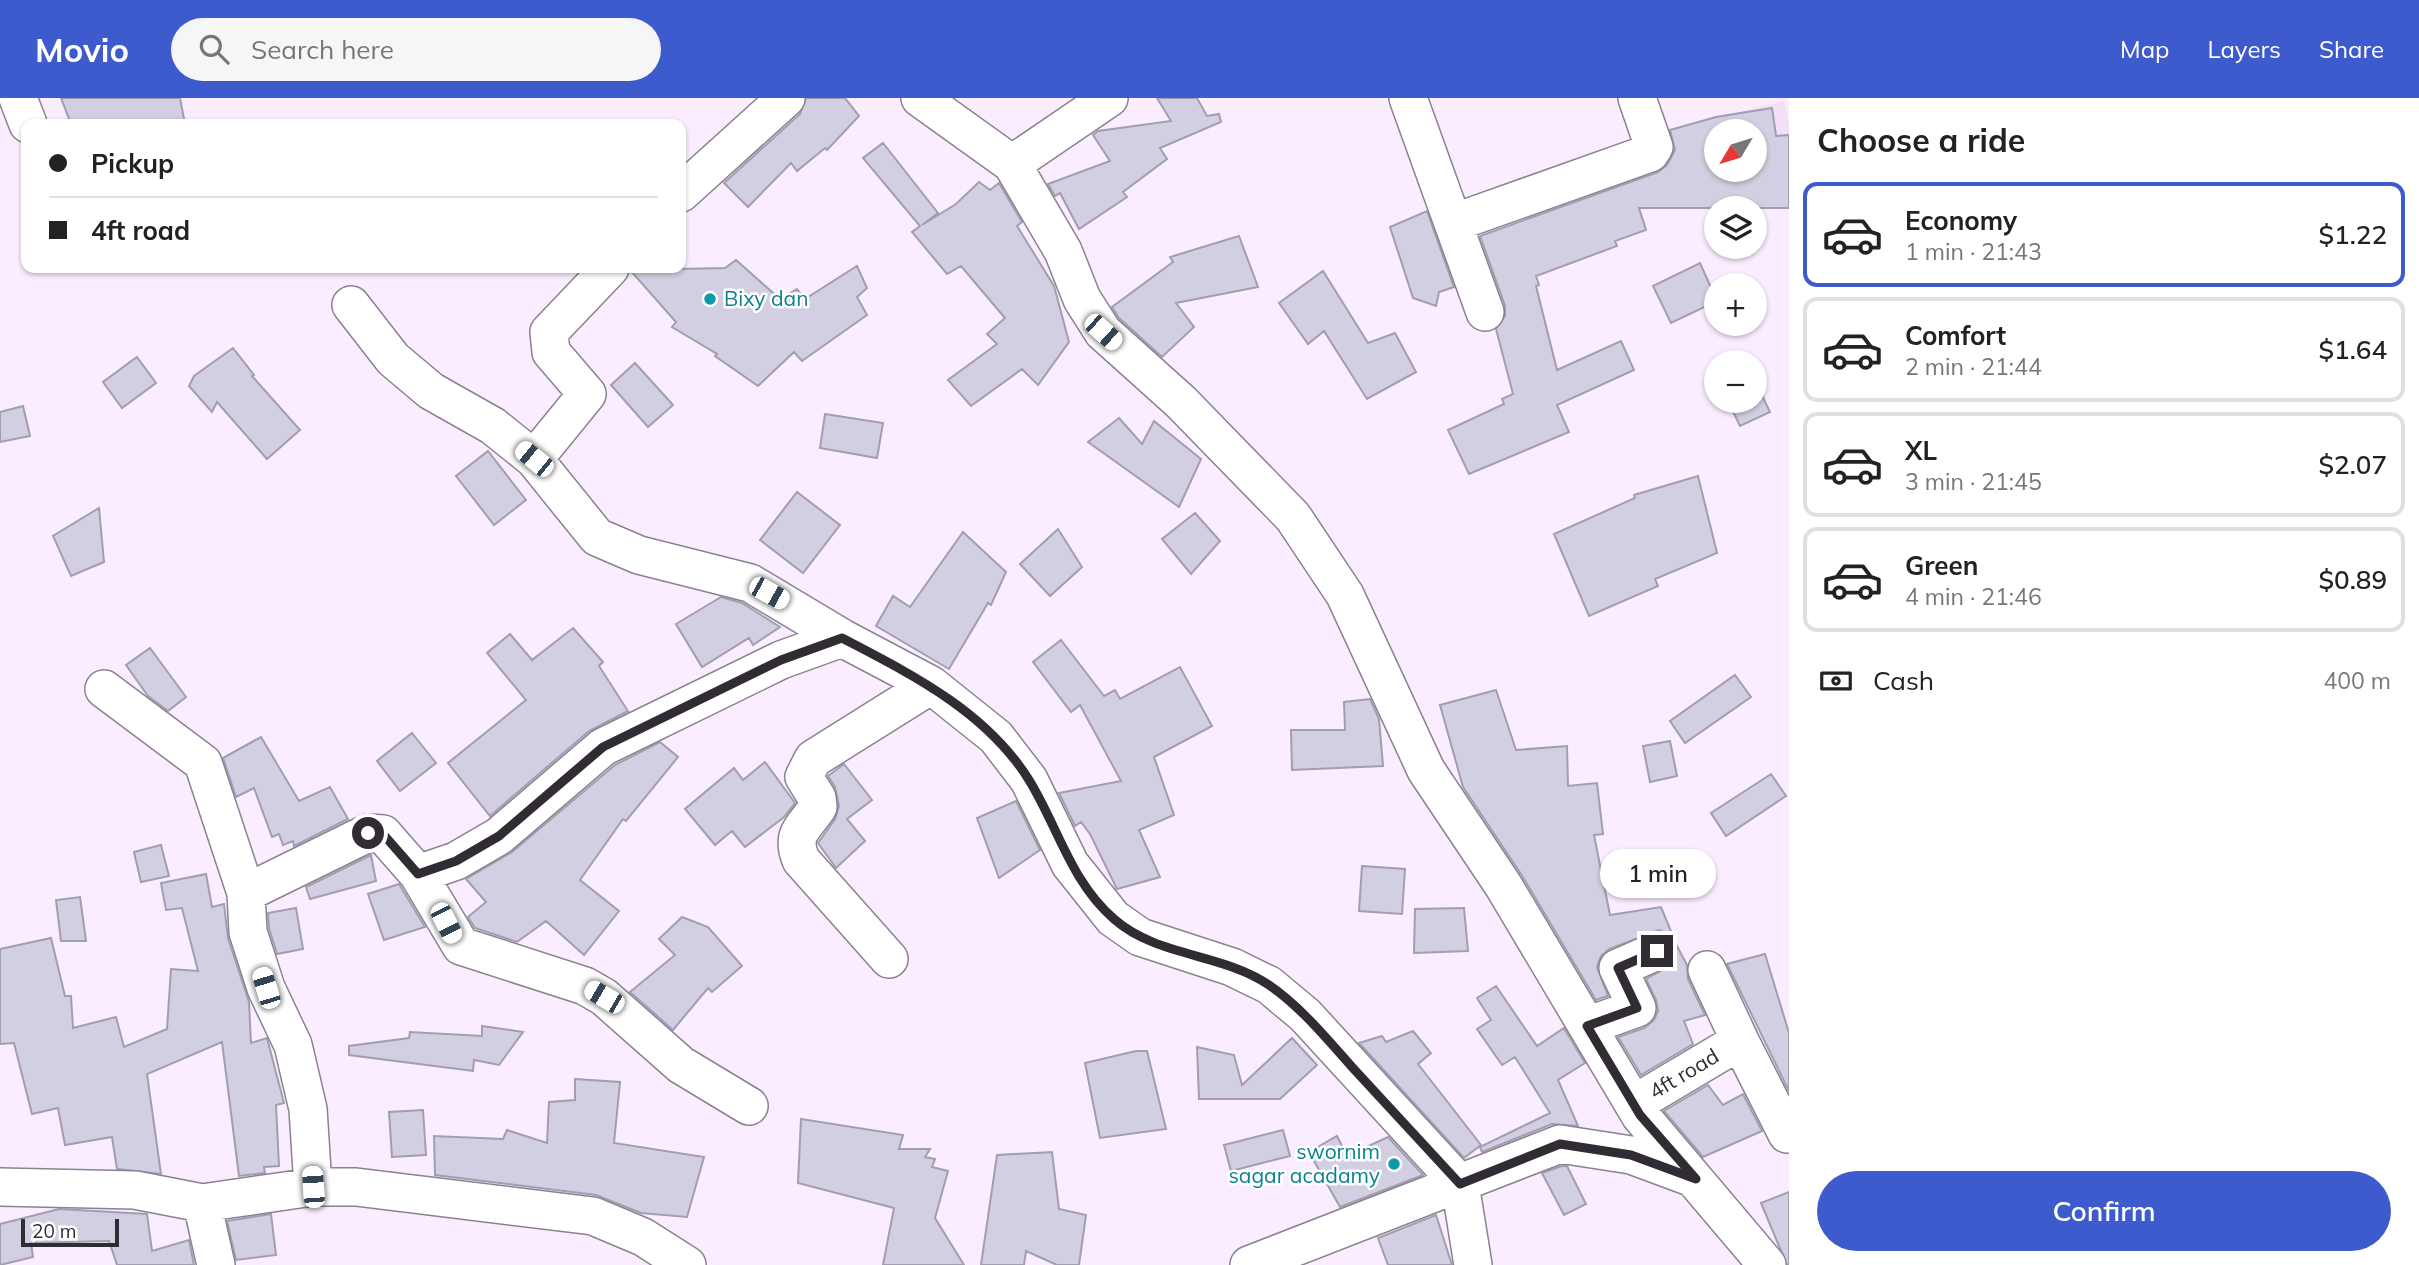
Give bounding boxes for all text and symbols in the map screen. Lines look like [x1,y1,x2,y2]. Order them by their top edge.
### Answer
search box [171,18,661,81]
text: Movio [35,29,129,70]
icon: search [195,30,233,68]
text: Search here [251,33,394,66]
text: Map [2120,34,2169,64]
text: Layers [2207,34,2281,64]
text: Share [2319,34,2384,64]
north arrow [1704,119,1768,182]
map controls [1704,119,1767,413]
text: Choose a ride [1817,120,2025,160]
text: Pickup [91,147,174,180]
button: layers [1704,196,1767,259]
icon: car [1821,203,1884,266]
text: Economy [1905,204,2017,237]
text: 4ft road [91,214,190,247]
text: $1.22 [2318,218,2387,251]
text: 1 min · 21:43 [1905,237,2042,266]
button: + [1704,273,1767,336]
place label: Bixy dan [724,285,808,311]
marker: Bixy dan [702,291,718,307]
car [1081,310,1126,354]
icon: car [1821,318,1884,381]
text: Comfort [1905,319,2006,352]
text: $1.64 [2318,333,2387,366]
button: − [1704,350,1767,413]
text: 2 min · 21:44 [1905,352,2042,381]
icon: car [1821,433,1884,496]
text: XL [1905,434,1937,467]
car [512,438,557,480]
text: $2.07 [2318,448,2387,481]
text: 3 min · 21:45 [1905,467,2042,496]
icon: car [1821,548,1884,611]
text: Green [1905,549,1978,582]
text: $0.89 [2318,563,2387,596]
car [746,574,793,612]
text: 4 min · 21:46 [1905,582,2042,611]
icon: cash [1817,662,1855,700]
text: Cash [1873,664,1934,697]
text: 400 m [2323,666,2391,695]
route start [352,817,384,849]
callout: 1 min [1599,850,1715,898]
text: 1 min [1628,859,1688,888]
car [428,900,465,946]
route end [1641,935,1673,967]
car [250,965,283,1011]
car [581,977,628,1017]
street label: 4ft road [1644,1042,1723,1104]
place label: swornim sagar acadamy [1228,1138,1380,1188]
marker: swornim sagar acadamy [1386,1156,1402,1172]
car [302,1165,325,1209]
button: Confirm [1817,1171,2391,1251]
scale bar [21,1216,119,1248]
text: 20 m [32,1219,76,1243]

